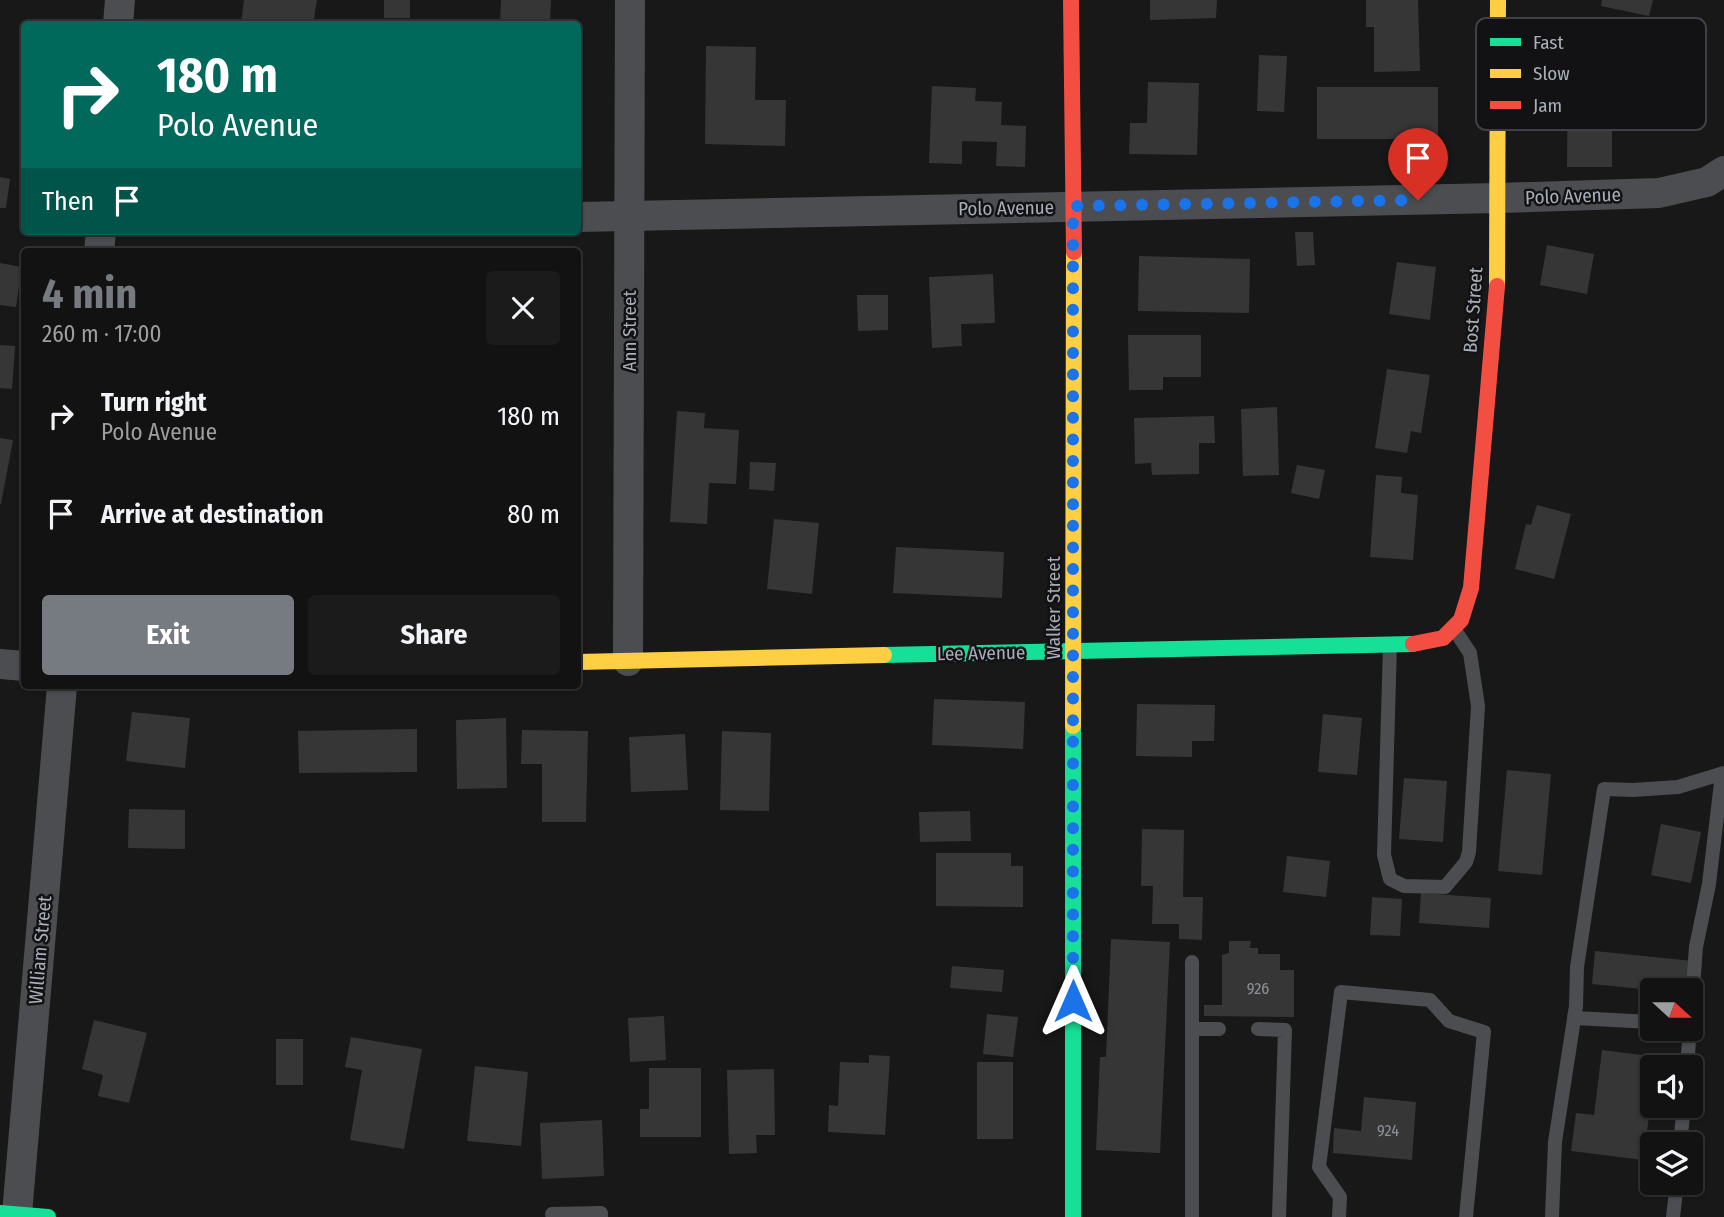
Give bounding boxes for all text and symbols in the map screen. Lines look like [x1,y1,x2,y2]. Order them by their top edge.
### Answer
legend [1476,18,1706,130]
text: Fast [1533,31,1564,54]
text: 180 m [157,46,278,105]
icon: right [42,49,133,140]
text: Slow [1533,62,1570,85]
text: Jam [1533,94,1562,117]
text: Polo Avenue [157,106,318,144]
pin [1388,128,1448,200]
icon: arrive [1399,139,1437,177]
icon: arrive [108,182,146,220]
street label: Polo Avenue [1525,183,1621,209]
text: Then [42,186,94,217]
street label: Polo Avenue [958,196,1054,220]
street label: Bost Street [1459,266,1488,354]
text: 4 min [42,269,137,319]
button: close [486,271,560,345]
street label: Ann Street [618,290,641,372]
text: 260 m · 17:00 [42,320,161,348]
text: Turn right [101,387,207,418]
icon: right [42,397,80,435]
text: 180 m [497,401,560,432]
text: Polo Avenue [101,418,217,446]
icon: arrive [42,495,80,533]
text: Arrive at destination [101,499,324,530]
text: 80 m [507,499,560,530]
street label: Walker Street [1042,555,1065,660]
button: Exit [42,595,294,675]
button: Share [308,595,560,675]
street label: Lee Avenue [937,641,1025,665]
street label: William Street [24,894,56,1005]
position arrow [1036,964,1110,1038]
north arrow [1640,978,1703,1041]
map controls [1640,978,1703,1195]
house number: 926 [1247,979,1269,998]
button: sound [1640,1055,1703,1118]
house number: 924 [1377,1121,1399,1140]
button: layers [1640,1132,1703,1195]

